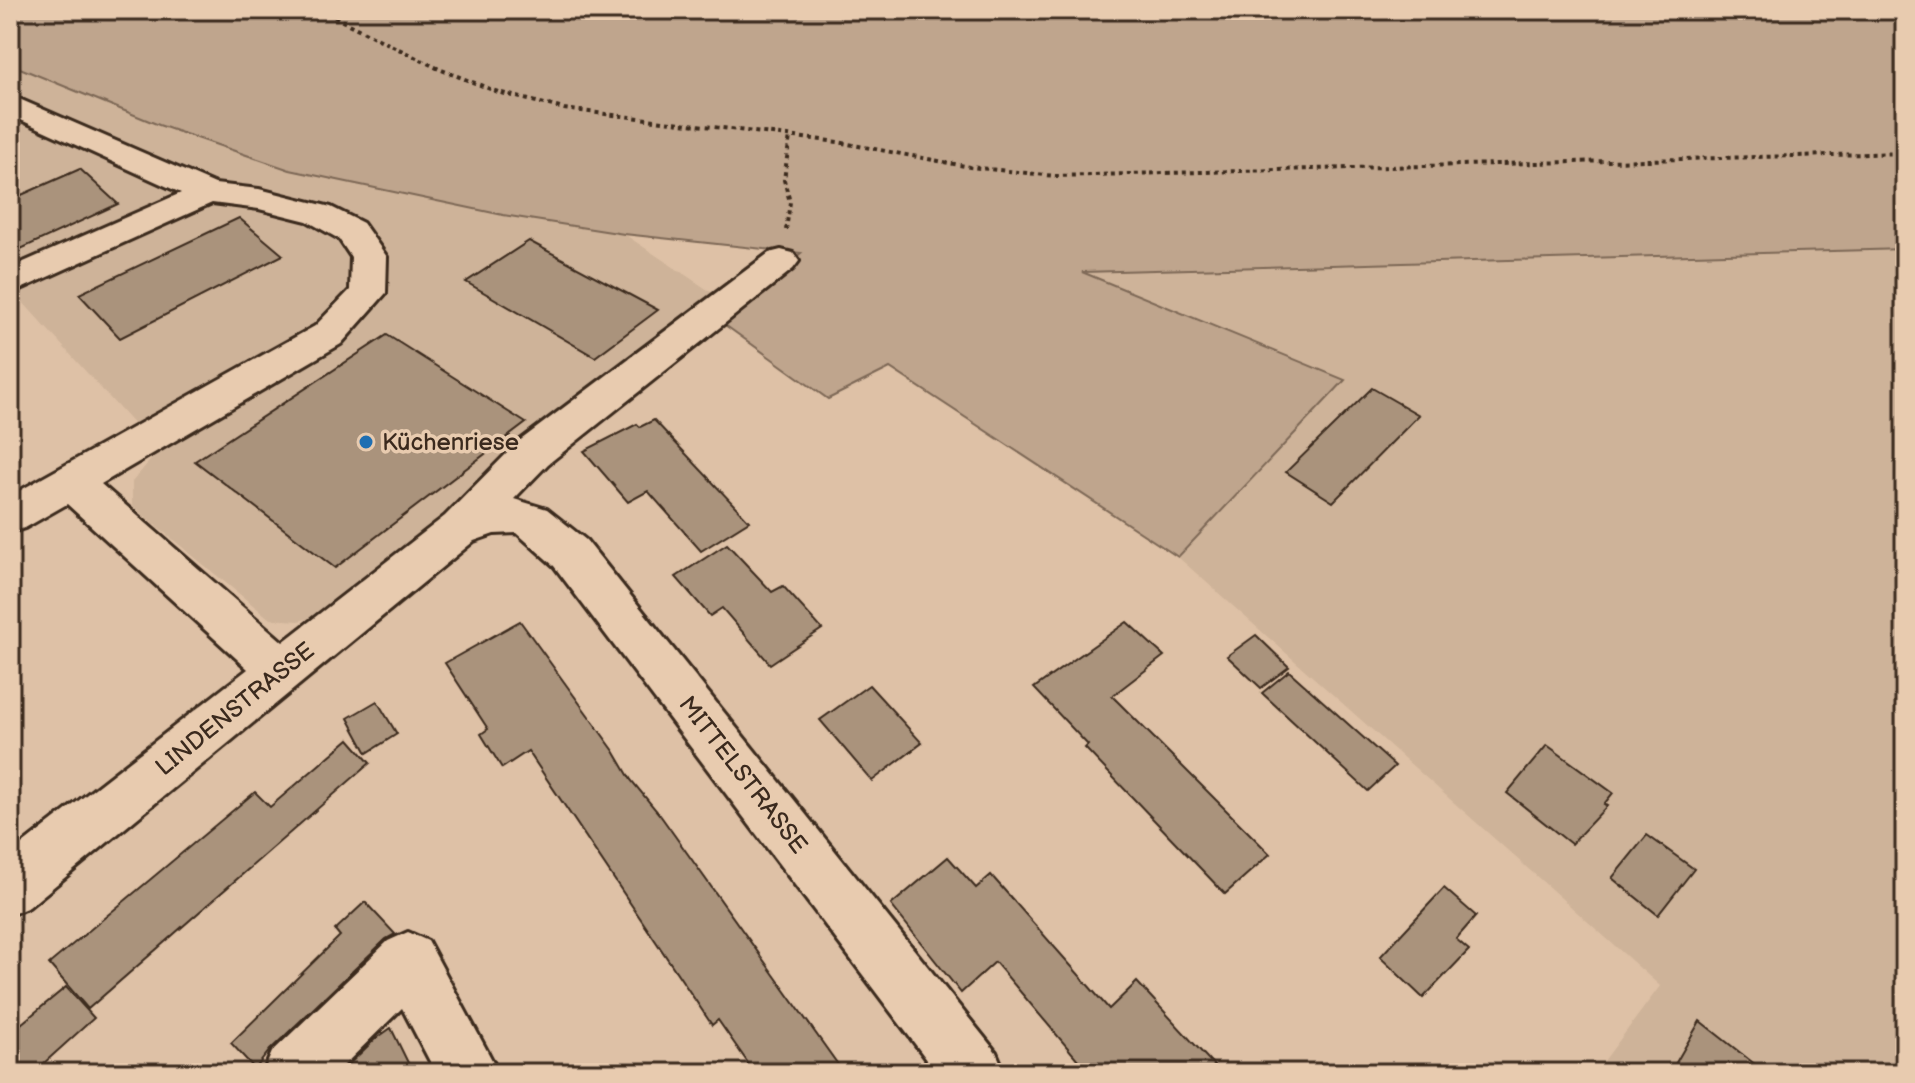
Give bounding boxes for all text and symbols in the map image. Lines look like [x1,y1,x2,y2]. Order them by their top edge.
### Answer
place label: Küchenriese [382,428,519,457]
marker: Küchenriese [357,433,375,451]
street label: LINDENSTRASSE [150,636,320,782]
street label: MITTELSTRASSE [673,691,813,859]

